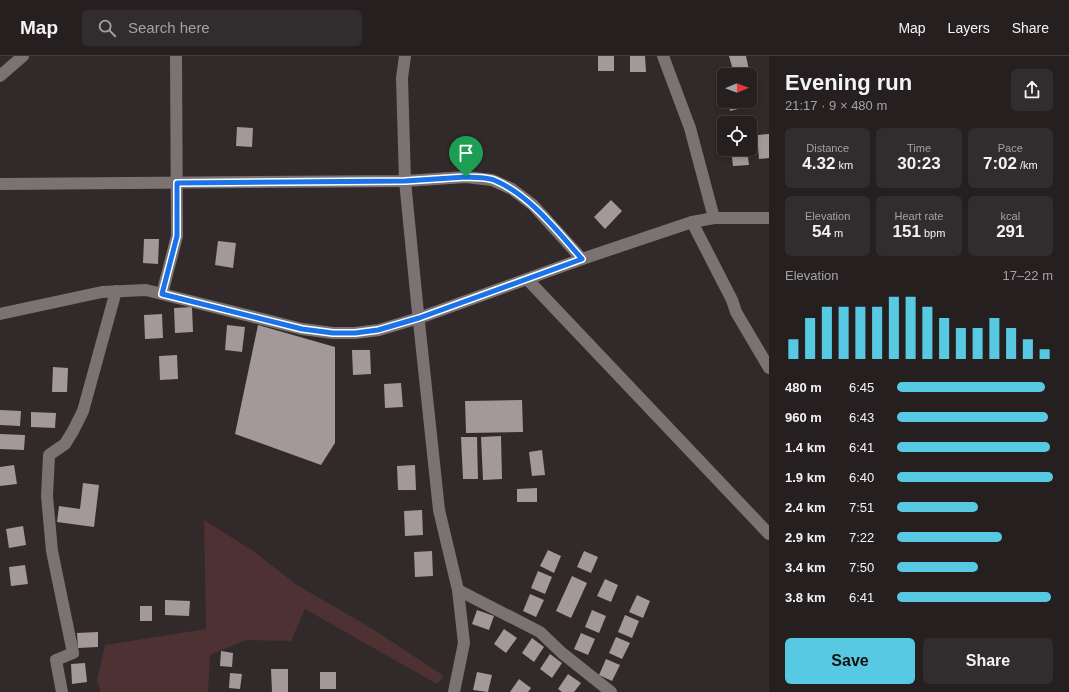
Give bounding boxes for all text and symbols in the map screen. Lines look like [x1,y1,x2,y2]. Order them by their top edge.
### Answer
search box [82,10,362,46]
text: Map [20,17,58,38]
icon: search [96,17,118,39]
text: Search here [128,19,210,36]
text: Map [898,20,926,36]
text: Layers [948,20,990,36]
text: Share [1012,20,1049,36]
north arrow [717,68,757,108]
map controls [717,68,757,156]
button: share [1011,69,1053,111]
text: Evening run [785,70,912,95]
text: 21:17 · 9 × 480 m [785,98,887,113]
button: locate [717,116,757,156]
pin [449,136,483,177]
icon: arrive [455,142,477,164]
text: Distance [806,142,849,154]
text: Time [907,142,931,154]
text: Pace [998,142,1023,154]
text: 4.32 [802,154,835,173]
text: 30:23 [897,154,941,173]
text: 7:02 [983,154,1017,173]
text: km [835,159,853,171]
text: /km [1017,159,1038,171]
text: Elevation [805,210,850,222]
text: Heart rate [895,210,943,222]
text: kcal [1001,210,1020,222]
text: 54 [812,222,831,241]
text: 151 [893,222,921,241]
text: 291 [996,222,1025,241]
text: m [831,227,843,239]
text: bpm [921,227,945,239]
text: Elevation [785,268,838,283]
text: 17–22 m [1002,268,1053,283]
text: 480 m [785,380,822,395]
text: 6:45 [849,380,874,395]
text: 960 m [785,410,822,425]
text: 6:43 [849,410,874,425]
text: 1.4 km [785,440,825,455]
text: 6:41 [849,440,874,455]
text: 1.9 km [785,470,825,485]
text: 6:40 [849,470,874,485]
text: 2.4 km [785,500,825,515]
text: 7:51 [849,500,874,515]
text: 2.9 km [785,530,825,545]
text: 7:22 [849,530,874,545]
text: 3.4 km [785,560,825,575]
text: 7:50 [849,560,874,575]
text: 3.8 km [785,590,825,605]
text: 6:41 [849,590,874,605]
button: Save [785,638,915,684]
button: Share [923,638,1053,684]

